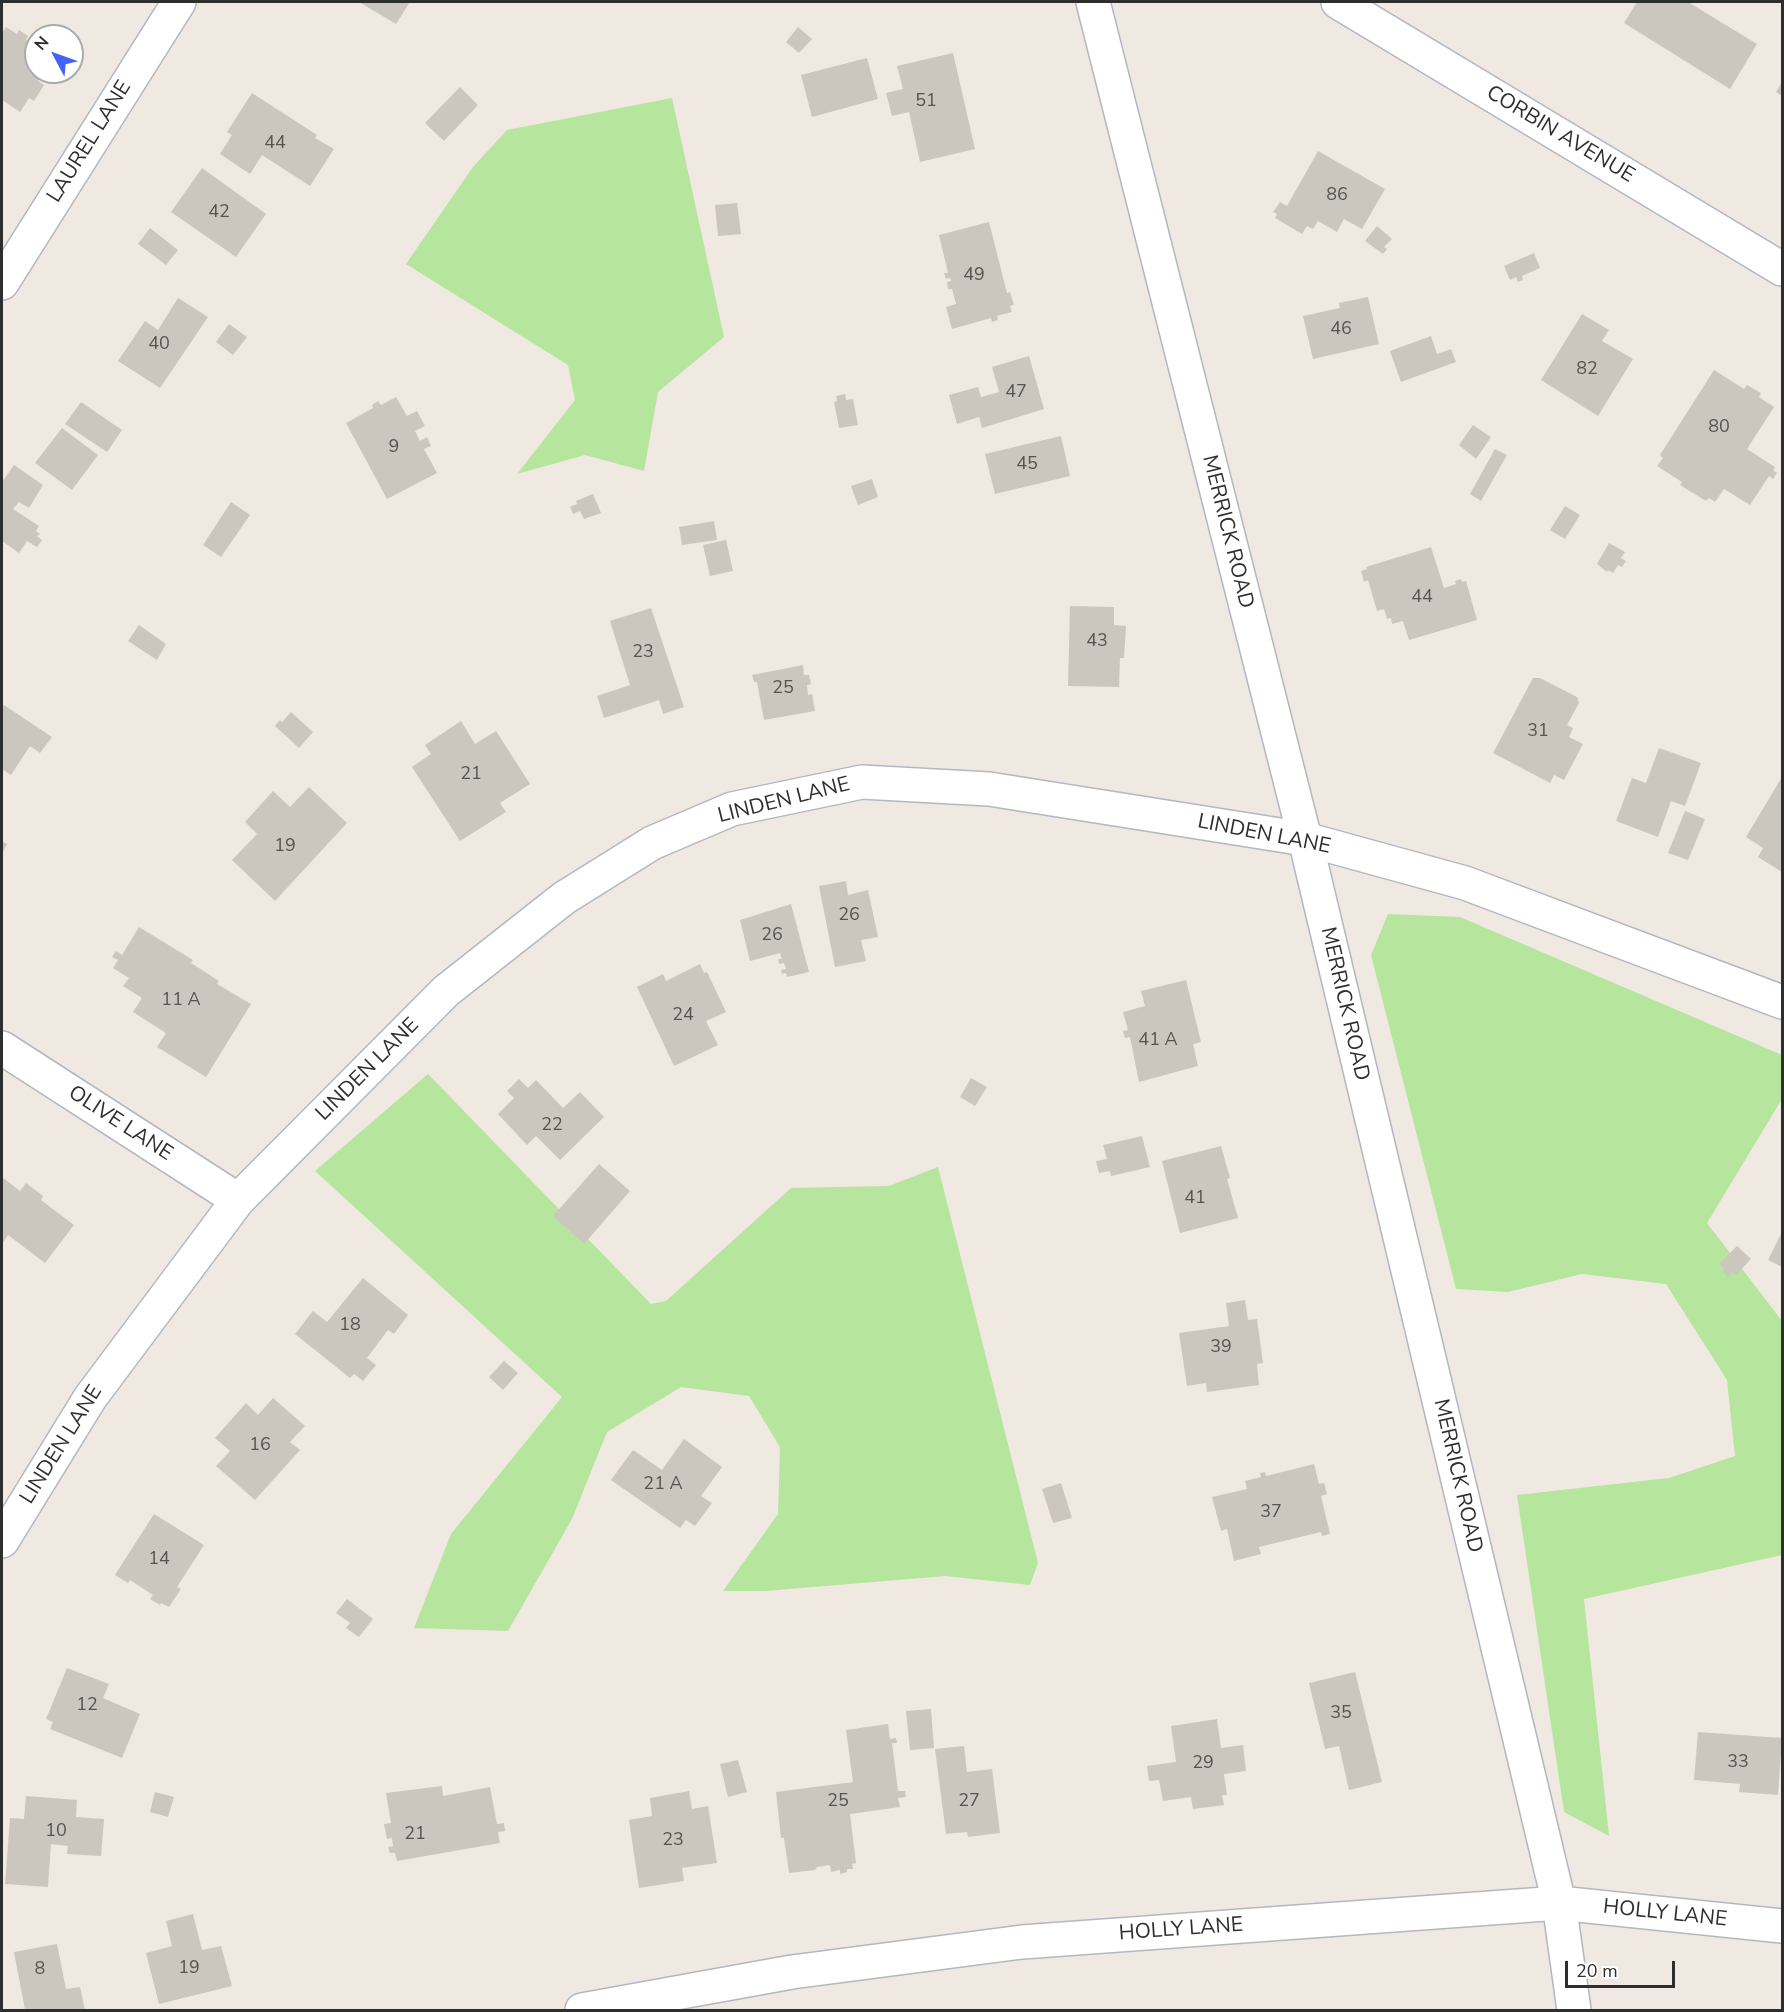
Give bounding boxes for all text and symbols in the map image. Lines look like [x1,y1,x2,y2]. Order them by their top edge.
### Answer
north arrow [24,24,84,84]
text: N [30,32,54,55]
street label: LAUREL LANE [43,77,137,207]
street label: CORBIN AVENUE [1481,81,1639,189]
house number: 51 [915,91,937,113]
house number: 44 [264,133,286,155]
house number: 86 [1326,185,1348,207]
house number: 42 [208,202,230,224]
house number: 49 [963,265,985,287]
house number: 46 [1330,319,1352,341]
house number: 40 [148,334,170,356]
house number: 82 [1576,359,1598,381]
house number: 47 [1005,382,1027,404]
house number: 80 [1708,417,1730,439]
house number: 9 [389,437,399,459]
street label: MERRICK ROAD [1196,453,1258,611]
house number: 45 [1016,454,1038,476]
house number: 44 [1411,587,1433,609]
house number: 43 [1086,631,1108,653]
house number: 23 [632,642,654,664]
house number: 25 [772,678,794,700]
house number: 31 [1527,721,1549,743]
house number: 21 [460,764,482,786]
street label: LINDEN LANE [715,772,853,830]
street label: LINDEN LANE [1195,810,1333,860]
house number: 19 [274,836,296,858]
house number: 26 [838,905,860,927]
house number: 26 [761,925,783,947]
street label: MERRICK ROAD [1314,925,1374,1083]
house number: 11 A [161,990,201,1012]
house number: 24 [672,1005,694,1027]
street label: LINDEN LANE [311,1013,425,1127]
house number: 41 A [1138,1030,1178,1052]
street label: OLIVE LANE [63,1081,177,1167]
house number: 22 [541,1115,563,1137]
house number: 41 [1184,1188,1206,1210]
house number: 18 [339,1315,361,1337]
house number: 39 [1210,1337,1232,1359]
street label: LINDEN LANE [16,1381,108,1509]
street label: MERRICK ROAD [1427,1397,1487,1555]
house number: 16 [249,1435,271,1457]
house number: 21 A [643,1474,683,1496]
house number: 37 [1260,1502,1282,1524]
house number: 14 [148,1549,170,1571]
house number: 12 [76,1695,98,1717]
house number: 35 [1330,1703,1352,1725]
house number: 33 [1727,1752,1749,1774]
house number: 29 [1192,1753,1214,1775]
house number: 25 [827,1791,849,1813]
house number: 27 [958,1791,980,1813]
house number: 10 [45,1821,67,1843]
house number: 21 [404,1824,426,1846]
house number: 23 [662,1830,684,1852]
street label: HOLLY LANE [1602,1895,1728,1933]
street label: HOLLY LANE [1118,1913,1244,1947]
scale bar [1568,1949,1678,1987]
house number: 19 [178,1958,200,1980]
house number: 8 [35,1959,45,1981]
text: 20 m [1576,1959,1618,1983]

